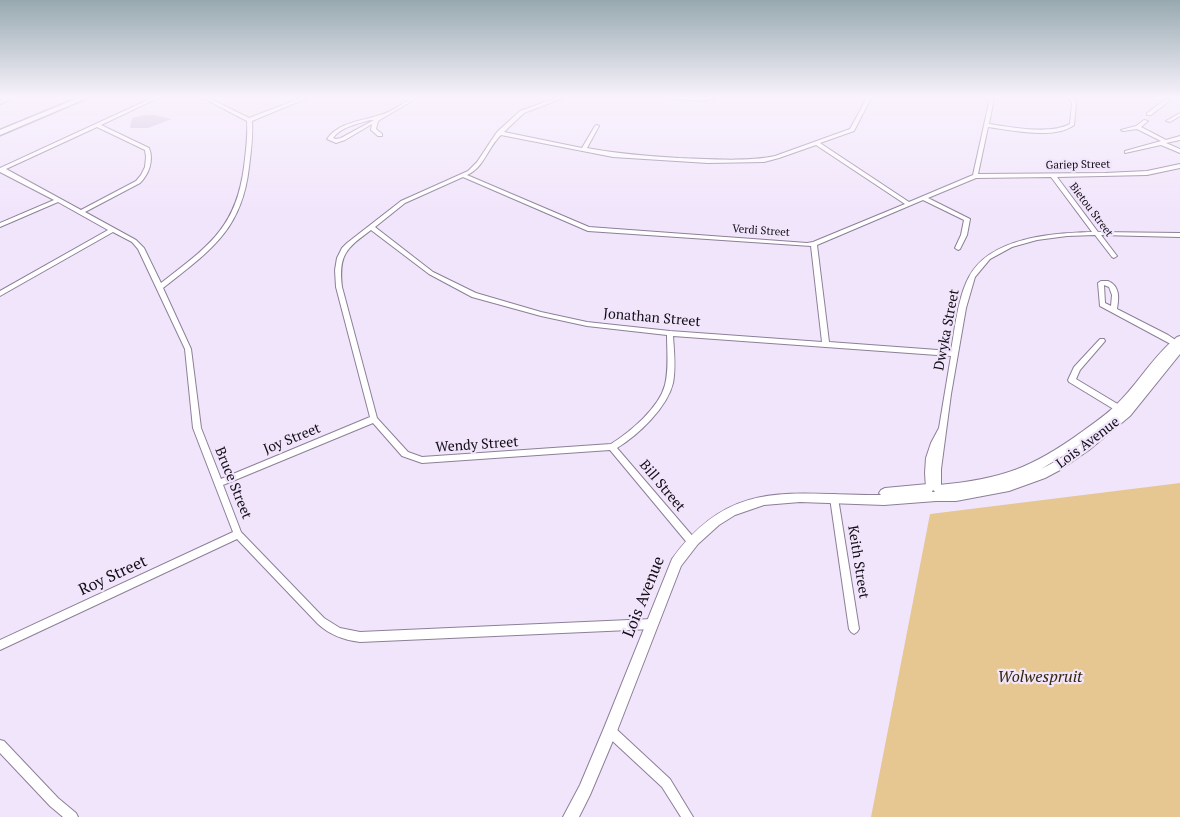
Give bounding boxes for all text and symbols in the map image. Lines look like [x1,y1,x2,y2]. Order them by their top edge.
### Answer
street label: Gariep Street [1046,158,1110,172]
street label: Bietou Street [1066,180,1116,240]
street label: Verdi Street [732,222,790,240]
street label: Dwyka Street [931,288,963,372]
street label: Jonathan Street [603,305,701,331]
street label: Lois Avenue [1053,414,1123,472]
street label: Joy Street [261,420,323,458]
street label: Wendy Street [435,434,519,456]
street label: Bruce Street [211,445,255,521]
street label: Bill Street [636,457,688,515]
street label: Keith Street [844,524,872,600]
street label: Roy Street [76,552,150,600]
street label: Lois Avenue [619,554,669,640]
park label: Wolwespruit [998,667,1082,687]

